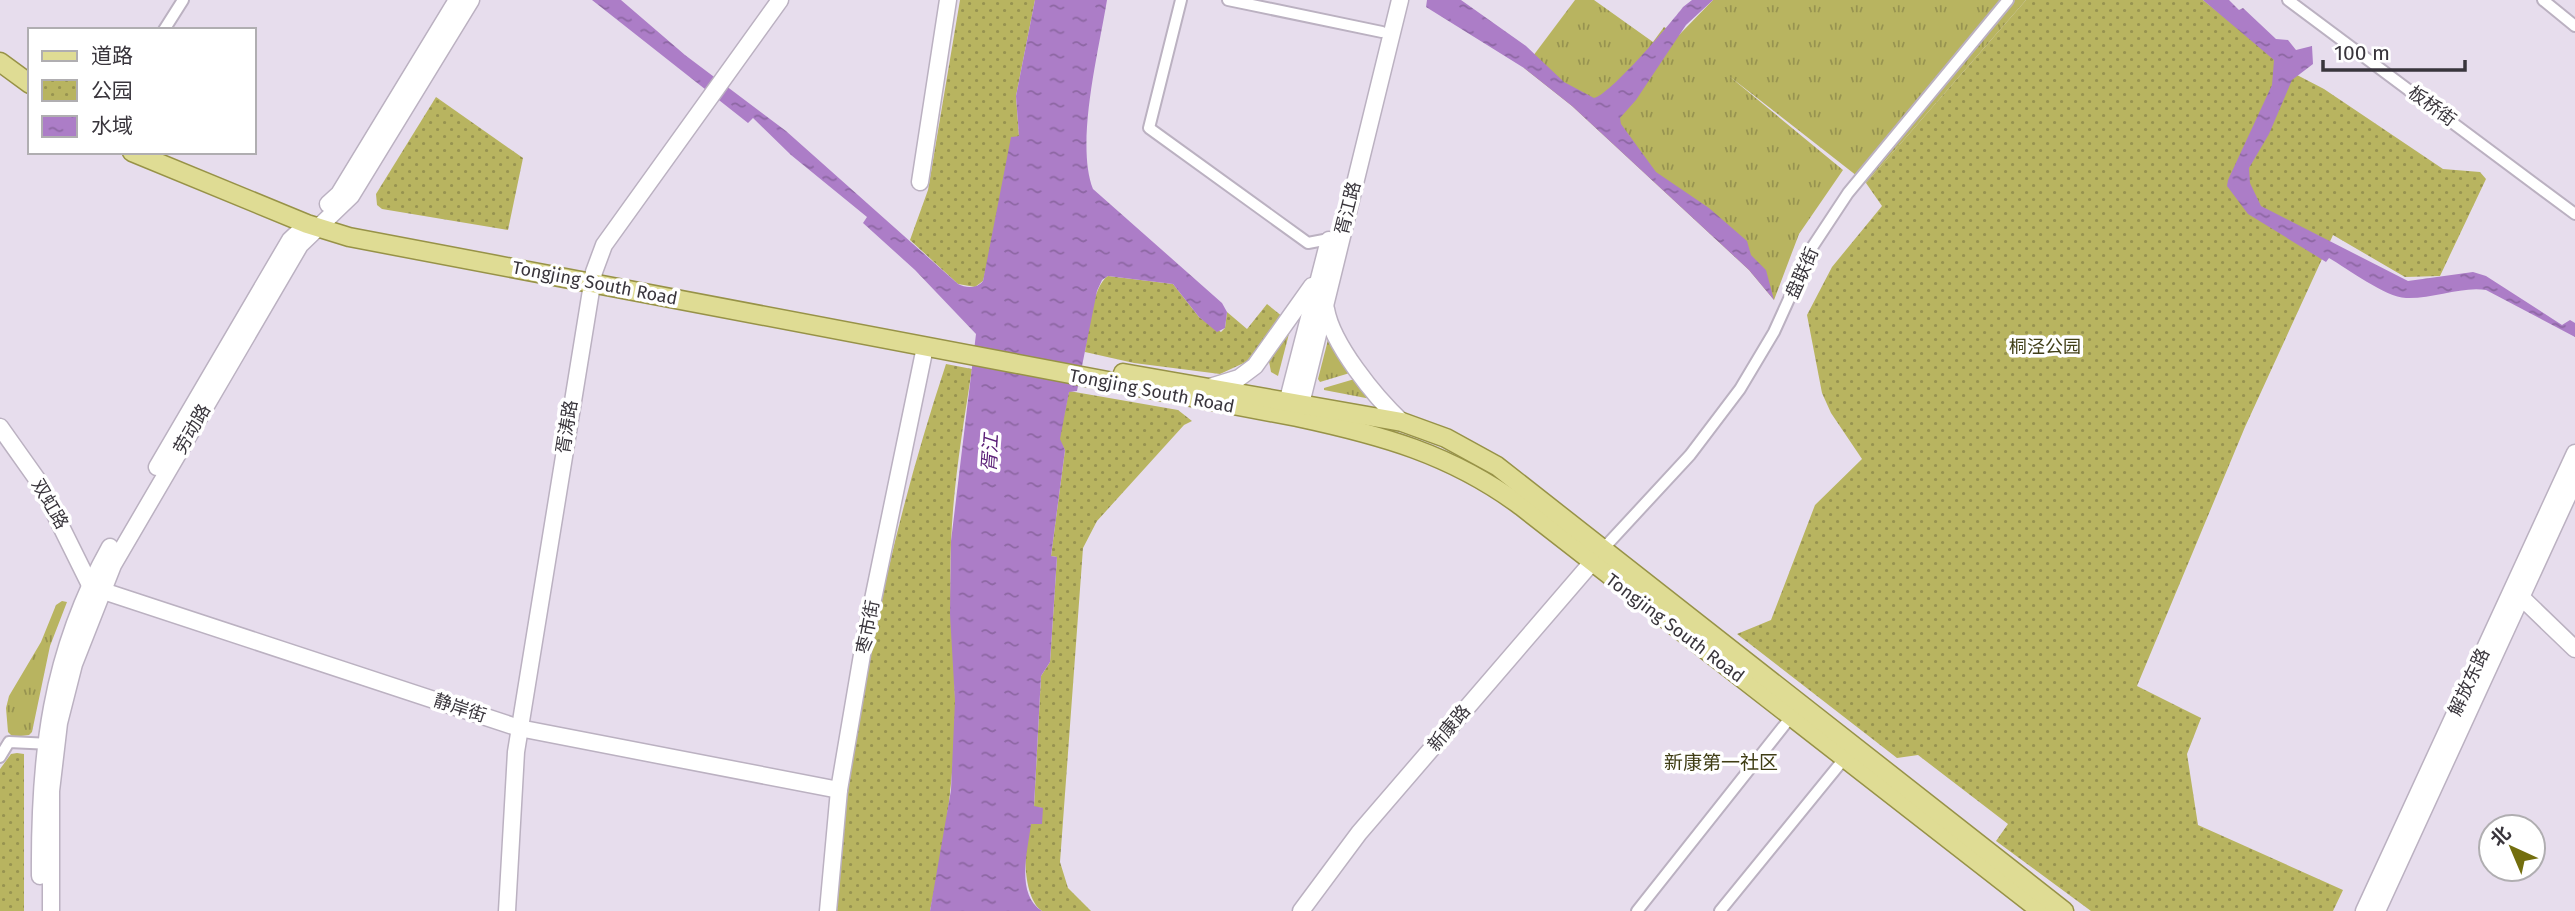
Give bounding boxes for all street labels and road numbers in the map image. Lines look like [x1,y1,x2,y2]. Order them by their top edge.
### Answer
street label: 板桥街 [2404,81,2460,131]
street label: 胥江路 [1331,179,1365,237]
street label: 盘联街 [1781,244,1823,302]
street label: Tongjing South Road [511,256,679,310]
street label: Tongjing South Road [1068,364,1236,418]
street label: 胥涛路 [552,399,582,455]
street label: 劳动路 [169,400,215,458]
street label: 双虹路 [27,475,73,533]
street label: Tongjing South Road [1601,569,1749,687]
street label: 枣市街 [852,598,884,656]
street label: 解放东路 [2444,645,2494,719]
street label: 静岸街 [431,689,489,727]
street label: 新康路 [1423,700,1475,756]

